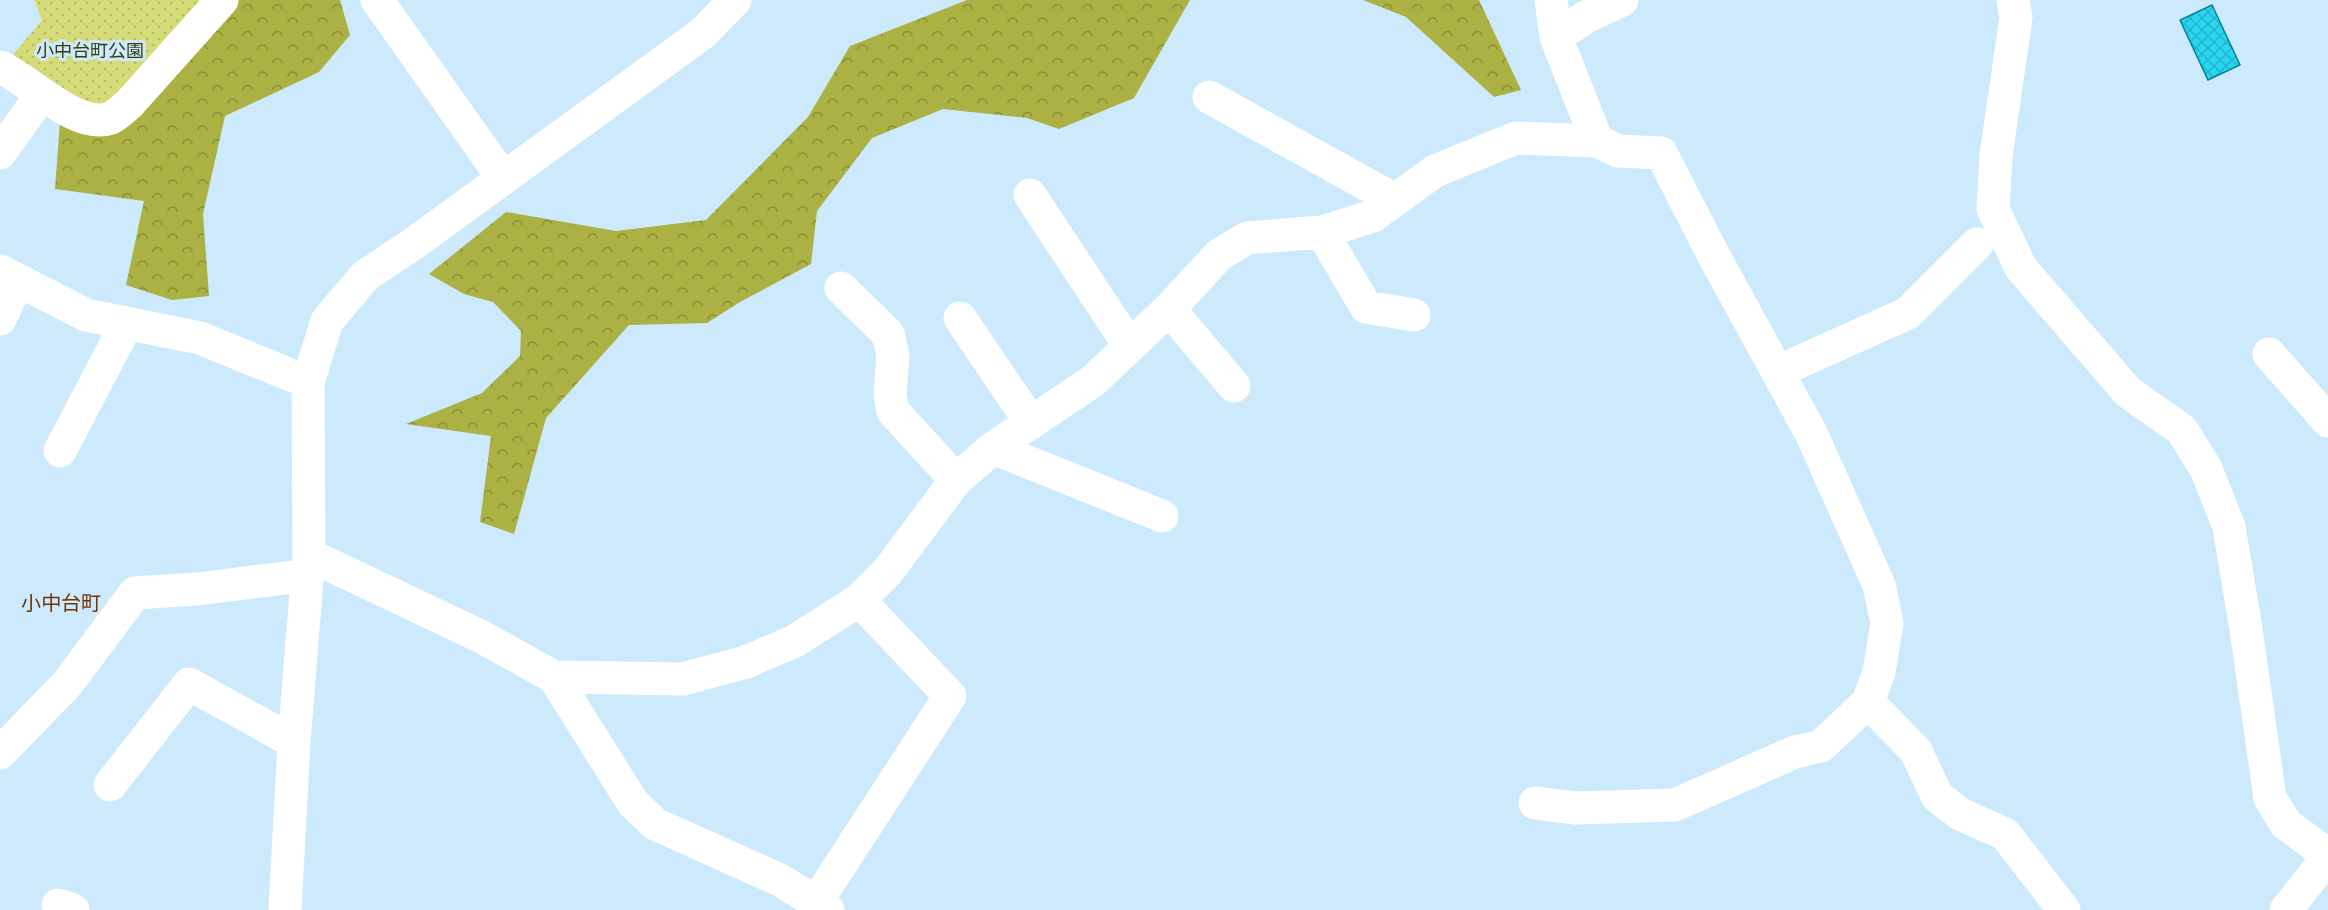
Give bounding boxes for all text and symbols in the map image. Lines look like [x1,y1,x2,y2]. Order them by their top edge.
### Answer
park label: 小中台町公園 [36,40,144,62]
district label: 小中台町 [21,591,101,615]

